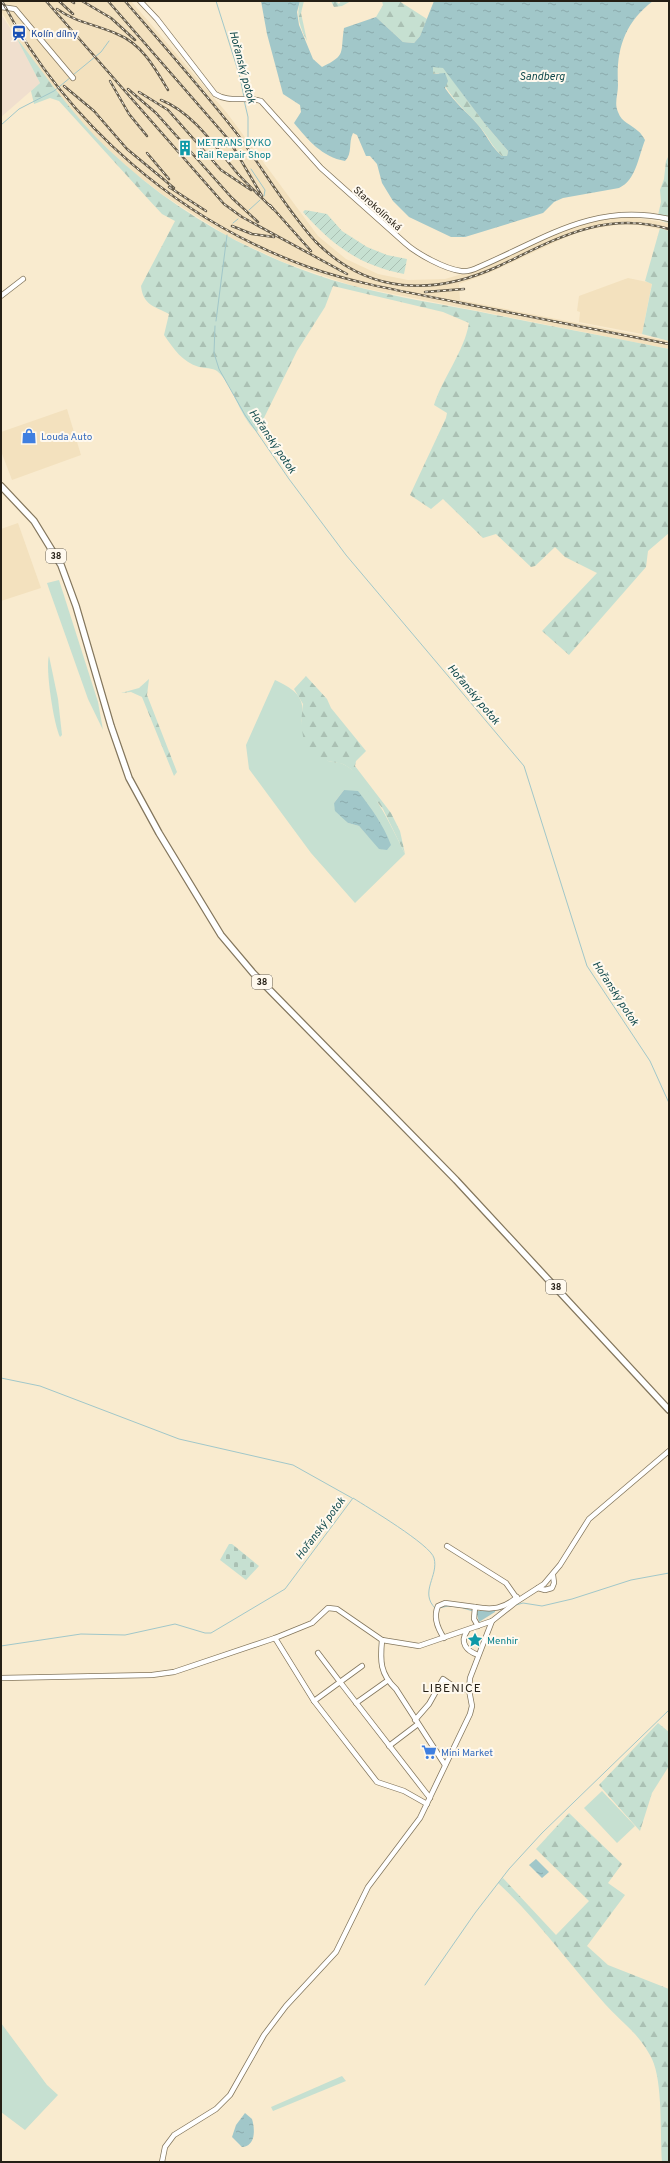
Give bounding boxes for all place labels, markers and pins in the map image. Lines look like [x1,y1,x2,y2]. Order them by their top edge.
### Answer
station icon: Kolín dílny [10,24,28,42]
place label: Kolín dílny [31,28,78,41]
place label: METRANS DYKO Rail Repair Shop [197,137,271,162]
building icon: METRANS DYKO Rail Repair Shop [176,139,194,157]
shop icon: Louda Auto [20,427,38,445]
place label: Louda Auto [41,431,93,444]
place icon: Menhir [466,1631,484,1649]
place label: Menhir [487,1635,518,1648]
supermarket icon: Mini Market [420,1743,438,1761]
place label: Mini Market [441,1747,493,1760]

